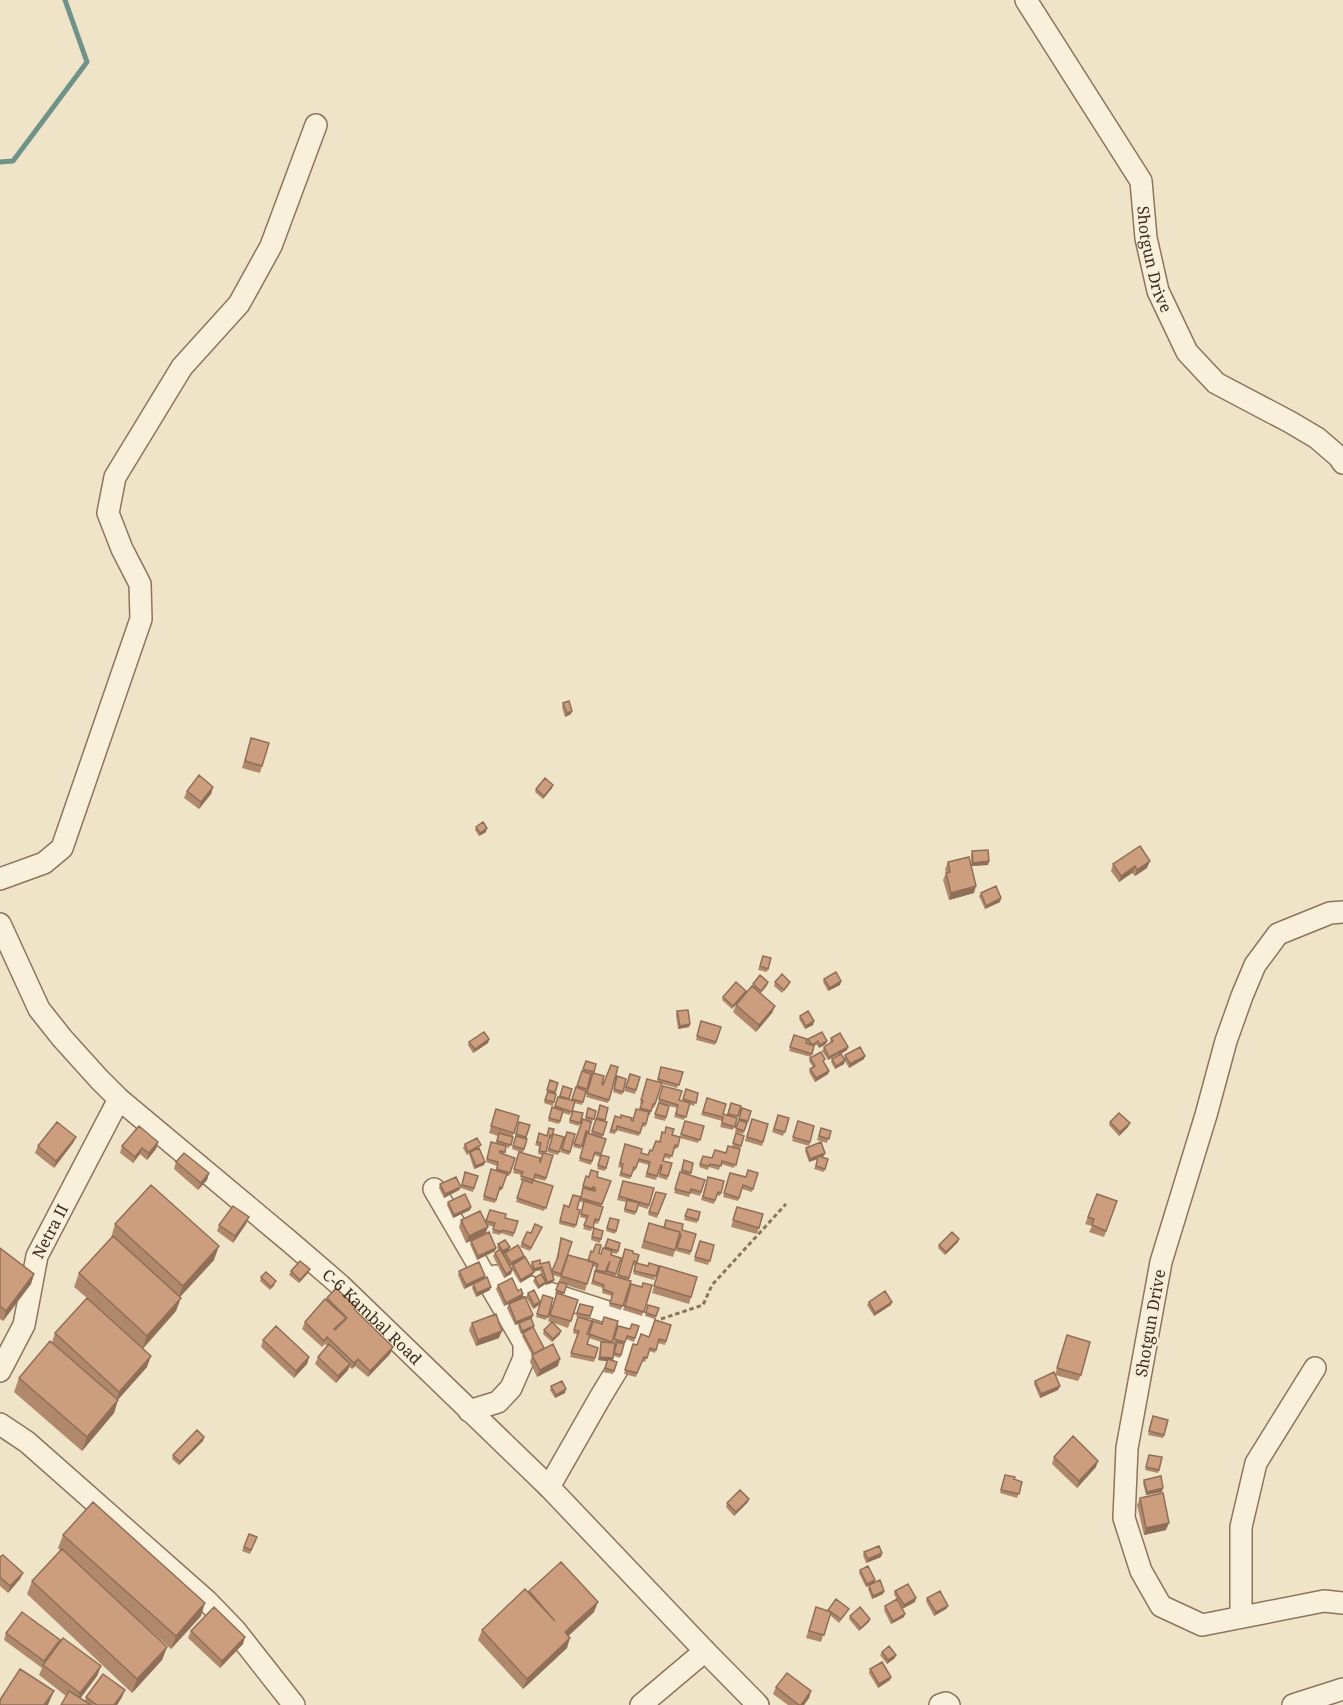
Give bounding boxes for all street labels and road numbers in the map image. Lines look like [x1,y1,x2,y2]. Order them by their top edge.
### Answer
street label: Shotgun Drive [1132,205,1178,316]
street label: Netra II [27,1200,73,1262]
street label: C-6 Kambal Road [318,1264,427,1369]
street label: Shotgun Drive [1130,1267,1170,1379]

